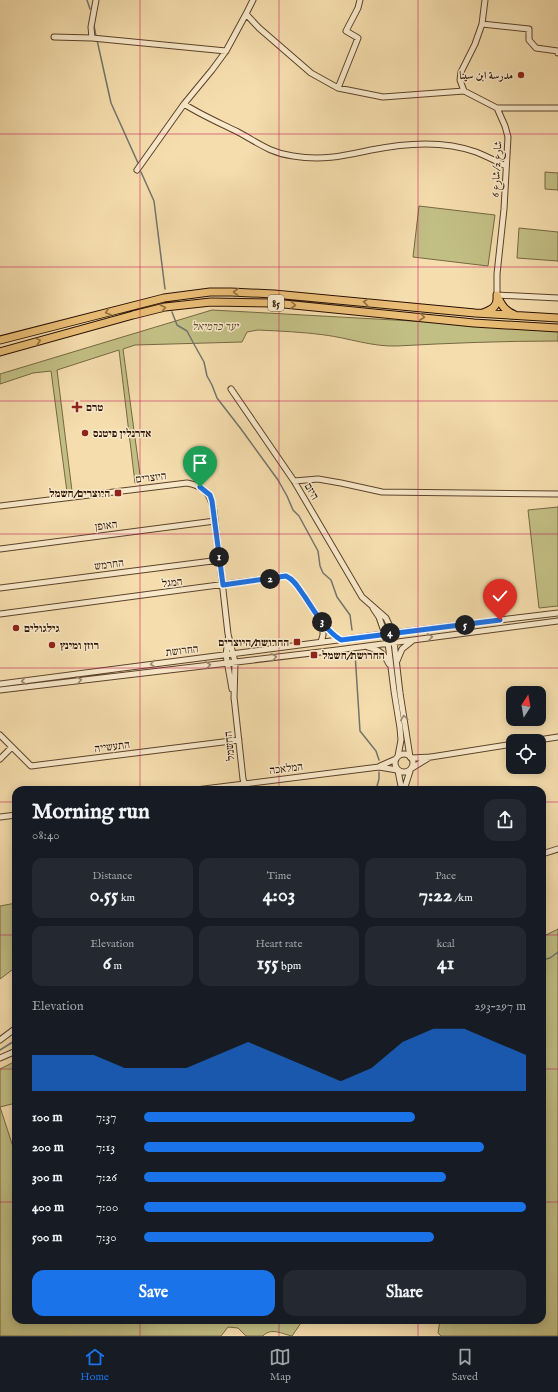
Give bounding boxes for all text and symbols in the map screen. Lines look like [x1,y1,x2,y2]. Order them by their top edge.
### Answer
place label: مدرسة ابن سينا [459,69,513,83]
marker: مدرسة ابن سينا [516,70,526,80]
street label: شارع 2/شارع 6 [489,140,507,198]
one-way arrow [233,288,239,296]
road number: 85 [268,295,284,311]
one-way arrow [363,298,369,307]
one-way arrow [290,300,296,309]
one-way arrow [160,304,166,313]
one-way arrow [105,307,112,316]
one-way arrow [419,313,425,322]
park label: יער כרמיאל [192,320,239,334]
one-way arrow [34,337,41,346]
marker: טרם [71,401,83,413]
place label: טרם [86,401,103,415]
place label: אדרנלין פיטנס [93,427,151,441]
marker: אדרנלין פיטנס [80,428,90,438]
pin [183,446,217,487]
icon: arrive [189,452,211,474]
street label: היוצרים [135,469,168,487]
street label: היזם [301,480,322,503]
place label: היוצרים/חשמל [49,487,110,501]
marker: היוצרים/חשמל [113,488,123,498]
street label: האופן [94,518,118,534]
pin: 1 [209,547,229,567]
text: 1 [217,550,221,564]
street label: החרמש [94,556,125,574]
pin: 2 [260,569,280,589]
text: 2 [267,572,273,586]
street label: המגל [161,575,183,591]
pin [483,579,517,620]
icon: check [489,585,511,607]
pin: 3 [312,612,332,632]
text: 3 [320,615,324,629]
pin: 5 [455,615,475,635]
text: 5 [463,618,467,632]
place label: גילגולים [24,622,60,636]
marker: גילגולים [11,623,21,633]
pin: 4 [380,623,400,643]
text: 4 [387,626,393,640]
one-way arrow [427,633,433,642]
place label: החרושת/היוצרים [218,636,289,650]
marker: החרושת/היוצרים [292,637,302,647]
place label: רוזן ומינץ [60,639,99,653]
marker: רוזן ומינץ [47,640,57,650]
street label: החרושת [165,642,200,660]
place label: החרושת/חשמל [322,649,385,663]
marker: החרושת/חשמל [309,650,319,660]
one-way arrow [270,653,277,662]
one-way arrow [150,659,156,668]
one-way arrow [205,661,211,670]
one-way arrow [21,676,27,685]
one-way arrow [76,676,82,685]
north arrow [506,686,546,726]
map controls [506,686,546,774]
one-way arrow [400,715,409,721]
street label: החשמל [221,730,239,761]
button: locate [506,734,546,774]
street label: התעשייה [93,738,131,756]
street label: המלאכה [268,760,304,778]
text: Morning run [32,798,150,826]
button: share [484,799,526,841]
text: 08:40 [32,827,60,844]
text: Distance [92,869,132,883]
text: Time [267,869,291,883]
text: Pace [435,869,456,883]
text: 0.55 [90,883,118,908]
text: 4:03 [263,883,295,908]
text: 7:22 [419,883,452,908]
text: km [118,891,135,905]
text: /km [452,891,473,905]
text: Elevation [91,937,134,951]
text: Heart rate [256,937,302,951]
text: kcal [436,937,455,951]
text: 6 [103,951,111,976]
text: 155 [257,951,279,976]
text: 41 [437,951,454,976]
text: m [111,959,122,973]
text: bpm [279,959,301,973]
text: Elevation [32,998,84,1015]
text: 293–297 m [474,998,526,1015]
text: 100 m [32,1109,62,1126]
text: 7:37 [96,1109,116,1126]
text: 200 m [32,1139,64,1156]
text: 7:13 [96,1139,115,1156]
text: 300 m [32,1169,63,1186]
text: 7:26 [96,1169,117,1186]
text: 400 m [32,1199,64,1216]
text: 7:00 [96,1199,118,1216]
text: 500 m [32,1229,62,1246]
text: 7:30 [96,1229,117,1246]
button: Save [32,1270,275,1316]
button: Share [283,1270,526,1316]
tab: Home [80,1346,109,1384]
tab: Map [269,1346,291,1384]
tab: Saved [452,1346,478,1384]

